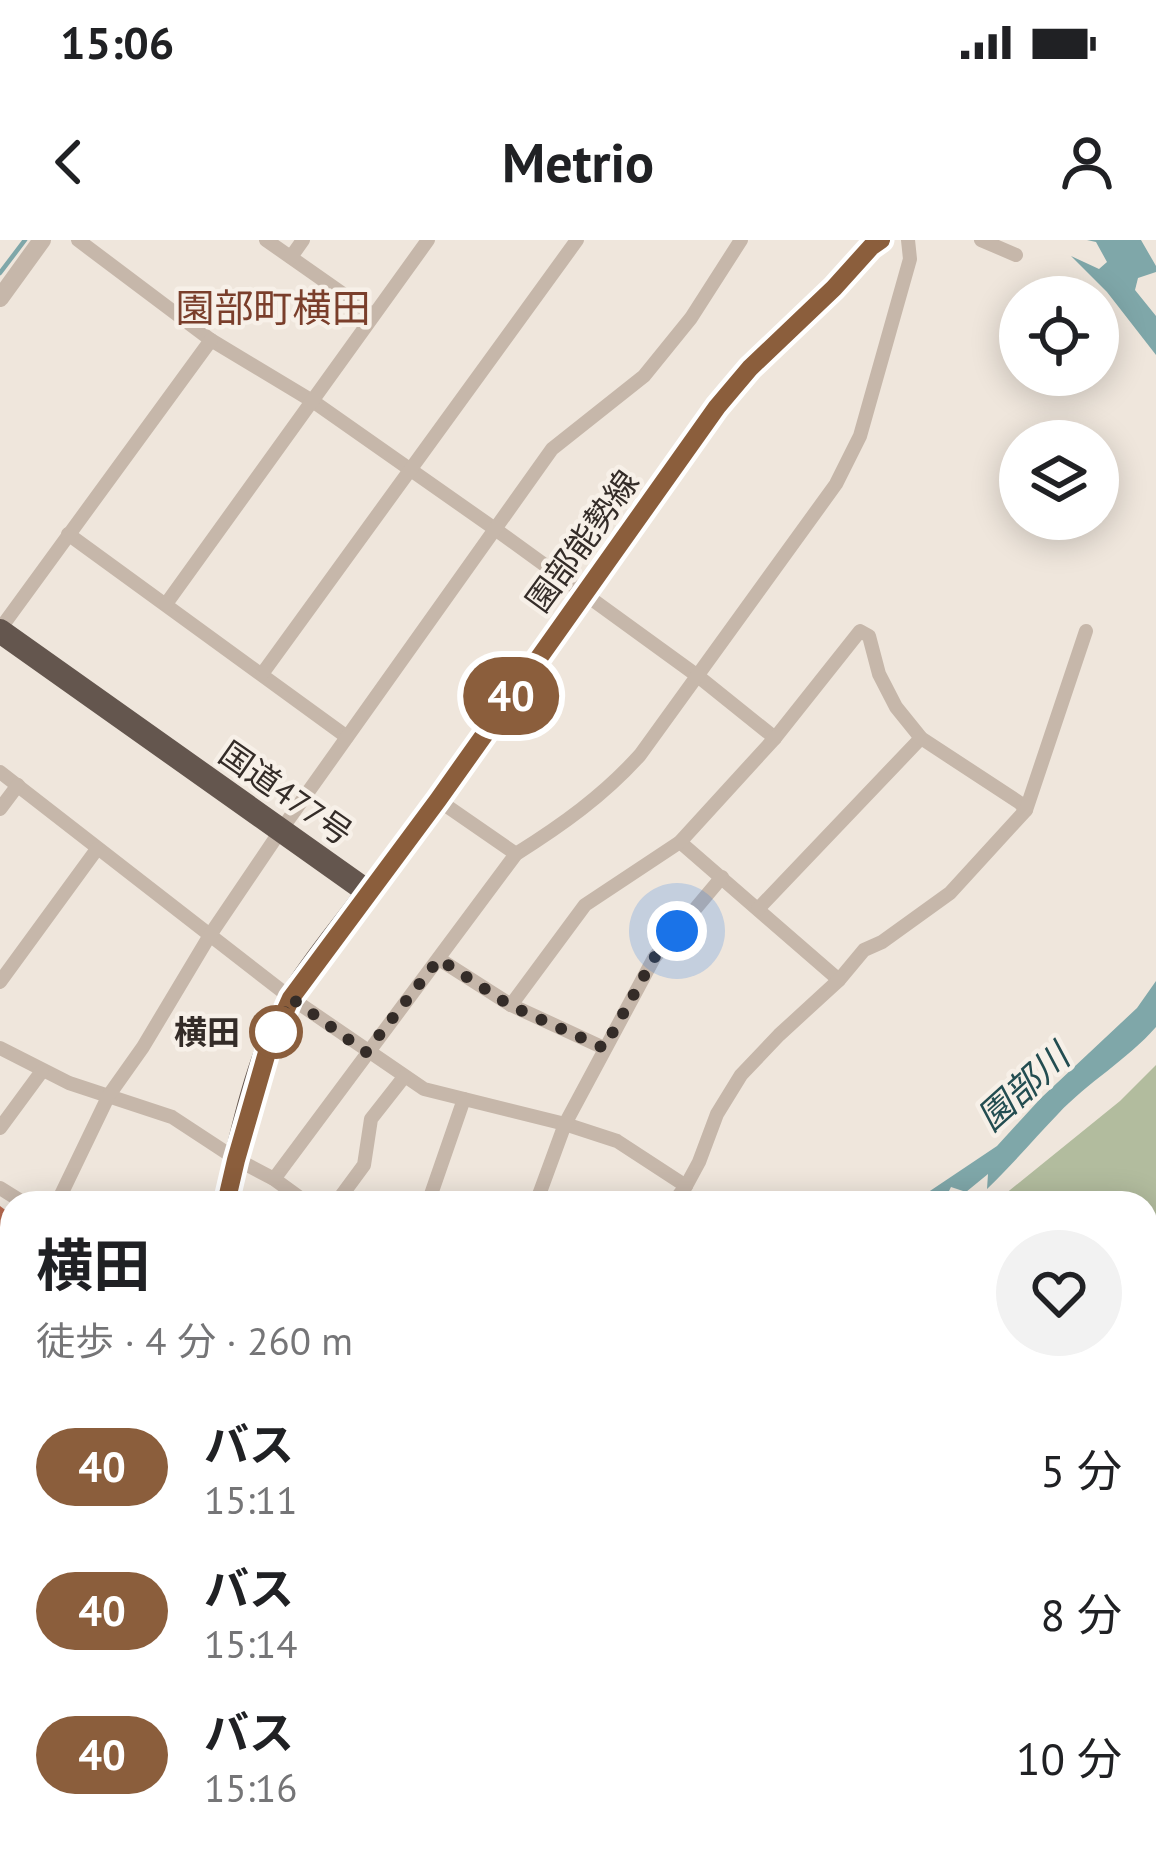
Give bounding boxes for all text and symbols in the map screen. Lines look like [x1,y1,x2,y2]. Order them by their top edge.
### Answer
text: 15:06 [60,13,174,71]
text: Metrio [502,127,654,197]
icon: back [36,129,102,195]
icon: person [1054,129,1120,195]
map controls [999,276,1119,540]
button: locate [999,276,1119,396]
district label: 園部町横田 [175,282,371,333]
button: layers [999,420,1119,540]
street label: 園部能勢線 [516,461,647,620]
line badge: 40 [457,657,565,735]
text: 40 [487,668,535,723]
street label: 国道477号 [211,731,361,854]
your location [647,901,707,961]
marker: 横田 [251,1007,301,1057]
place label: 横田 [174,1010,240,1053]
water label: 園部川 [967,1030,1081,1140]
text: 横田 [36,1228,150,1302]
button: heart [996,1230,1122,1356]
text: 徒歩 · 4 分 · 260 m [36,1315,353,1366]
text: バス [204,1415,294,1473]
text: 40 [78,1439,126,1494]
text: 5 分 [1040,1441,1122,1499]
text: 15:11 [204,1474,298,1525]
text: バス [204,1559,294,1617]
text: 40 [78,1583,126,1638]
text: 8 分 [1040,1585,1122,1643]
text: 15:14 [204,1618,298,1669]
text: バス [204,1703,294,1761]
text: 40 [78,1727,126,1782]
text: 10 分 [1016,1729,1122,1787]
text: 15:16 [204,1762,298,1813]

